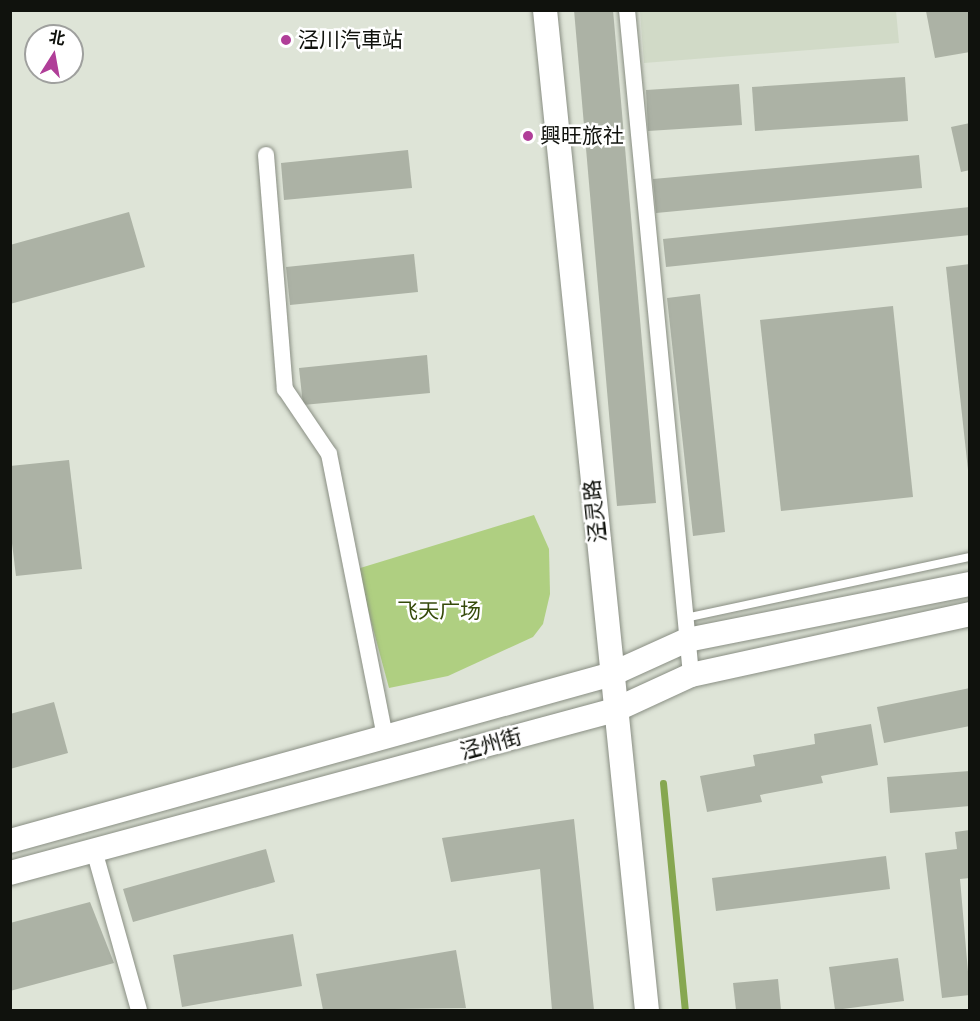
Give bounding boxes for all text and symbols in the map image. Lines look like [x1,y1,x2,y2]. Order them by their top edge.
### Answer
north arrow [24,24,84,84]
text: 北 [47,27,67,49]
place label: 泾川汽車站 [298,27,403,53]
marker: 泾川汽車站 [279,33,293,47]
place label: 興旺旅社 [540,123,624,149]
marker: 興旺旅社 [521,129,535,143]
street label: 泾灵路 [579,478,611,544]
park label: 飞天广场 [397,598,481,624]
street label: 泾州街 [457,724,525,764]

